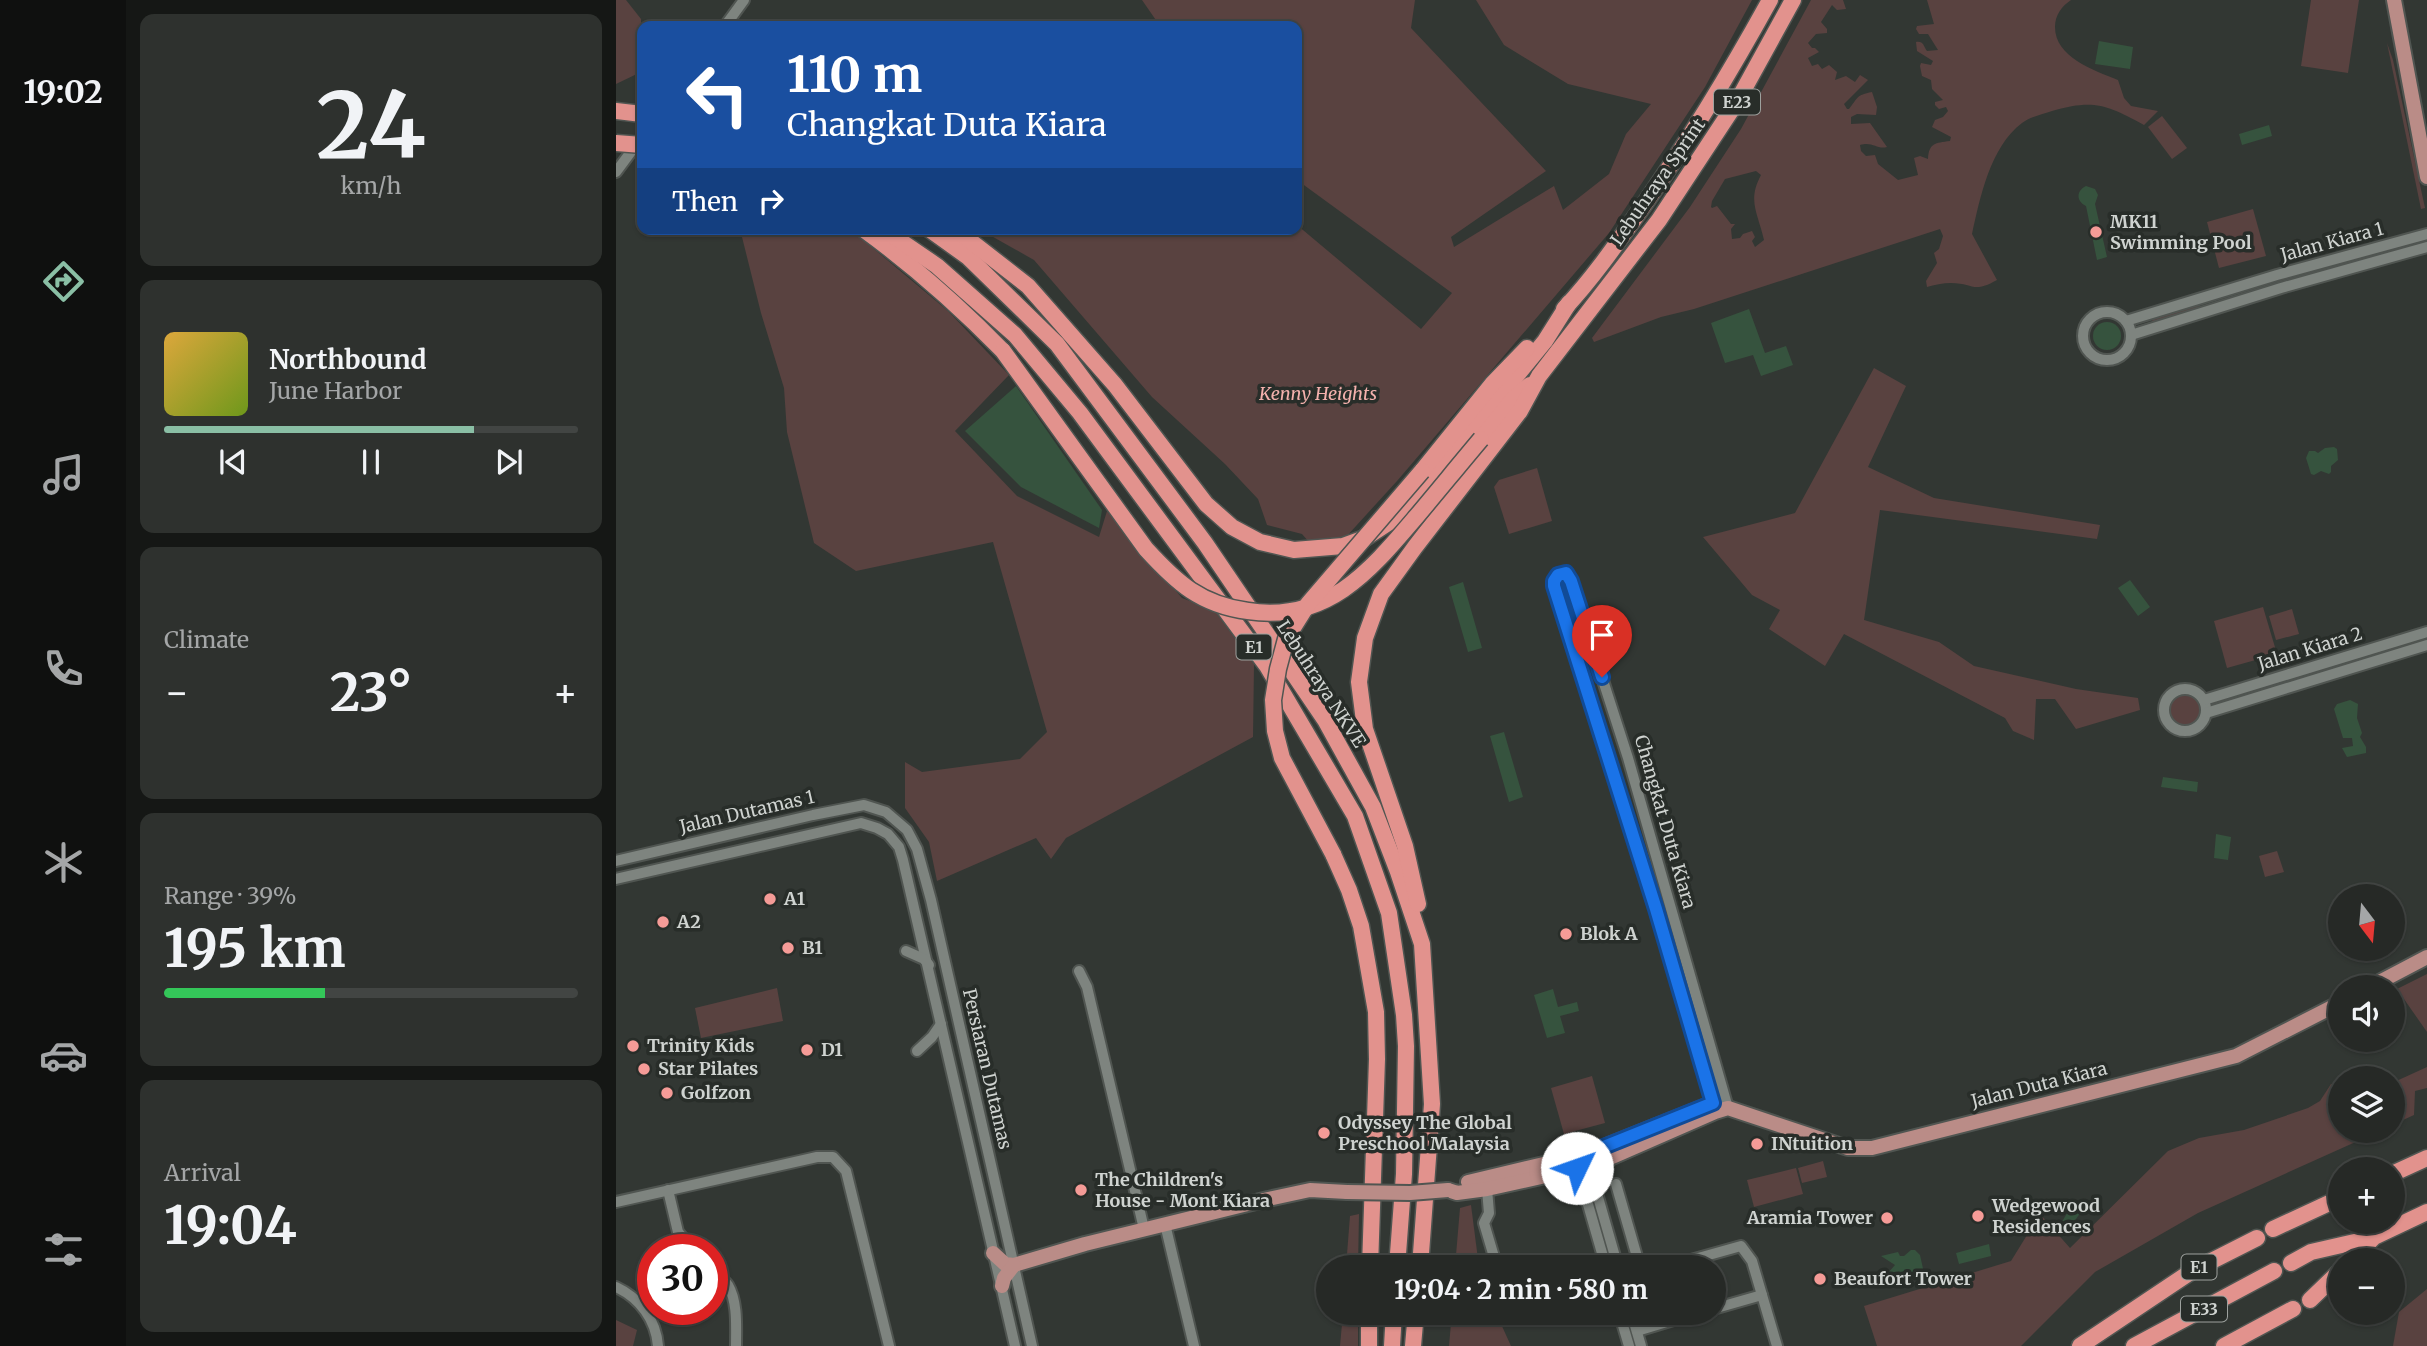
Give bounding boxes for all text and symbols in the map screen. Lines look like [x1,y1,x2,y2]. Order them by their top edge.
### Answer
text: 110 m [787,44,922,105]
icon: left [672,49,763,140]
text: 24 [316,68,426,183]
text: 19:02 [23,72,103,112]
road number: E23 [1714,90,1760,114]
text: Changkat Duta Kiara [787,105,1107,145]
street label: Lebuhraya Sprint [1605,114,1710,250]
text: km/h [341,171,401,200]
icon: right [752,182,790,220]
text: Then [672,185,738,218]
place label: MK11 Swimming Pool [2110,210,2252,254]
street label: Jalan Kiara 1 [2277,217,2386,267]
marker: MK11 Swimming Pool [2088,224,2104,240]
icon: directions [39,257,88,306]
text: Northbound [269,343,427,376]
text: June Harbor [269,376,402,405]
park label: Kenny Heights [1258,382,1377,405]
icon: previous [214,443,252,481]
icon: pause [352,443,390,481]
icon: next [490,443,528,481]
icon: music [39,450,88,499]
pin [1572,605,1632,677]
street label: Lebuhraya NKVE [1272,616,1371,752]
icon: arrive [1583,616,1621,654]
street label: Jalan Kiara 2 [2254,622,2365,676]
text: Climate [164,625,249,654]
road number: E1 [1236,634,1272,660]
icon: phone [39,644,88,693]
text: 23° [330,660,412,725]
text: − [164,669,189,716]
text: + [553,669,578,716]
street label: Changkat Duta Kiara [1630,732,1701,912]
street label: Jalan Dutamas 1 [676,785,817,838]
icon: climate [39,838,88,887]
text: Range · 39% [164,881,297,910]
north arrow [2328,884,2404,961]
map controls [2328,884,2405,1325]
place label: A1 [783,887,805,910]
marker: A1 [762,891,778,907]
place label: A2 [676,910,701,933]
marker: A2 [655,914,671,930]
text: 195 km [164,916,346,981]
place label: Blok A [1580,922,1638,945]
marker: Blok A [1558,926,1574,942]
place label: B1 [802,936,823,959]
marker: B1 [780,940,796,956]
button: sound [2328,975,2405,1052]
street label: Persiaran Dutamas [958,986,1017,1152]
icon: car [39,1031,88,1080]
place label: Trinity Kids [647,1034,755,1057]
marker: Trinity Kids [625,1038,641,1054]
place label: D1 [821,1038,843,1061]
marker: D1 [799,1042,815,1058]
street label: Jalan Duta Kiara [1968,1056,2110,1113]
place label: Star Pilates [658,1057,758,1080]
marker: Star Pilates [636,1061,652,1077]
button: layers [2328,1066,2405,1143]
place label: Golfzon [681,1081,751,1104]
marker: Golfzon [659,1085,675,1101]
place label: Odyssey The Global Preschool Malaysia [1338,1111,1512,1155]
marker: Odyssey The Global Preschool Malaysia [1316,1125,1332,1141]
position arrow [1540,1131,1614,1205]
place label: INtuition [1771,1132,1853,1155]
marker: INtuition [1749,1136,1765,1152]
button: + [2328,1157,2405,1234]
text: Arrival [164,1158,241,1187]
place label: The Children's House - Mont Kiara [1095,1168,1270,1212]
marker: The Children's House - Mont Kiara [1073,1182,1089,1198]
text: 19:04 [164,1193,297,1258]
place label: Wedgewood Residences [1991,1194,2100,1238]
place label: Aramia Tower [1746,1206,1873,1229]
marker: Wedgewood Residences [1970,1208,1986,1224]
marker: Aramia Tower [1879,1210,1895,1226]
icon: filters [39,1225,88,1274]
speed limit sign: 30 [637,1234,728,1325]
button: − [2328,1248,2405,1325]
road number: E1 [2182,1254,2216,1280]
place label: Beaufort Tower [1834,1267,1972,1290]
marker: Beaufort Tower [1812,1271,1828,1287]
text: 19:04 · 2 min · 580 m [1394,1273,1648,1306]
road number: E33 [2181,1296,2227,1322]

